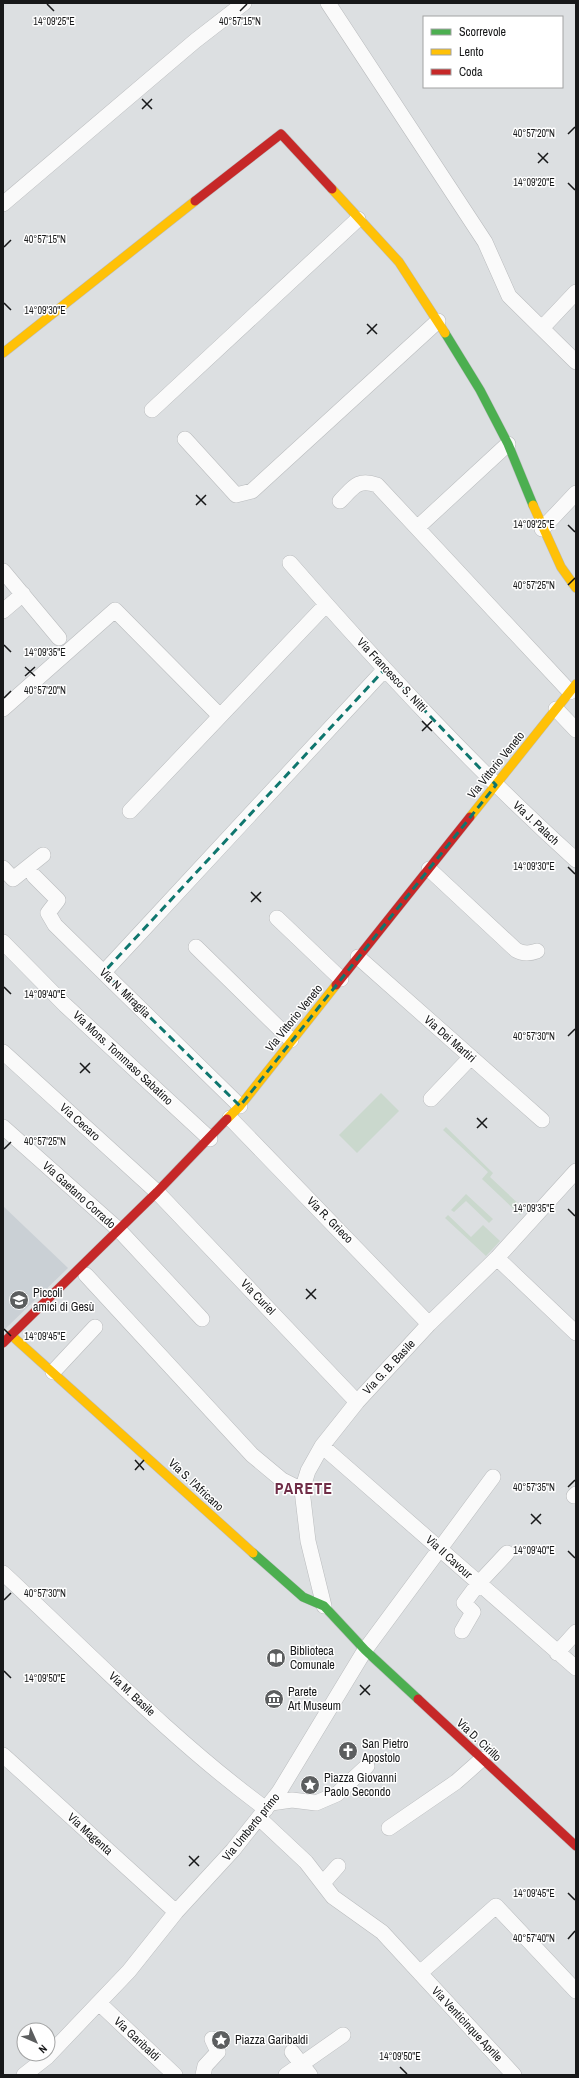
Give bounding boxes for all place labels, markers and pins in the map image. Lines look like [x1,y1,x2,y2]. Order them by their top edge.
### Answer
place label: Piccoli amici di Gesù [33,1285,94,1315]
school or university icon: Piccoli amici di Gesù [8,1289,30,1311]
place label: Biblioteca Comunale [290,1643,335,1673]
library icon: Biblioteca Comunale [265,1647,287,1669]
place label: Parete Art Museum [287,1684,341,1714]
museum icon: Parete Art Museum [263,1688,285,1710]
place label: San Pietro Apostolo [361,1736,409,1766]
church icon: San Pietro Apostolo [337,1740,359,1762]
place label: Piazza Giovanni Paolo Secondo [324,1770,397,1800]
place icon: Piazza Giovanni Paolo Secondo [299,1774,321,1796]
place icon: Piazza Garibaldi [210,2029,232,2051]
place label: Piazza Garibaldi [235,2032,308,2048]

